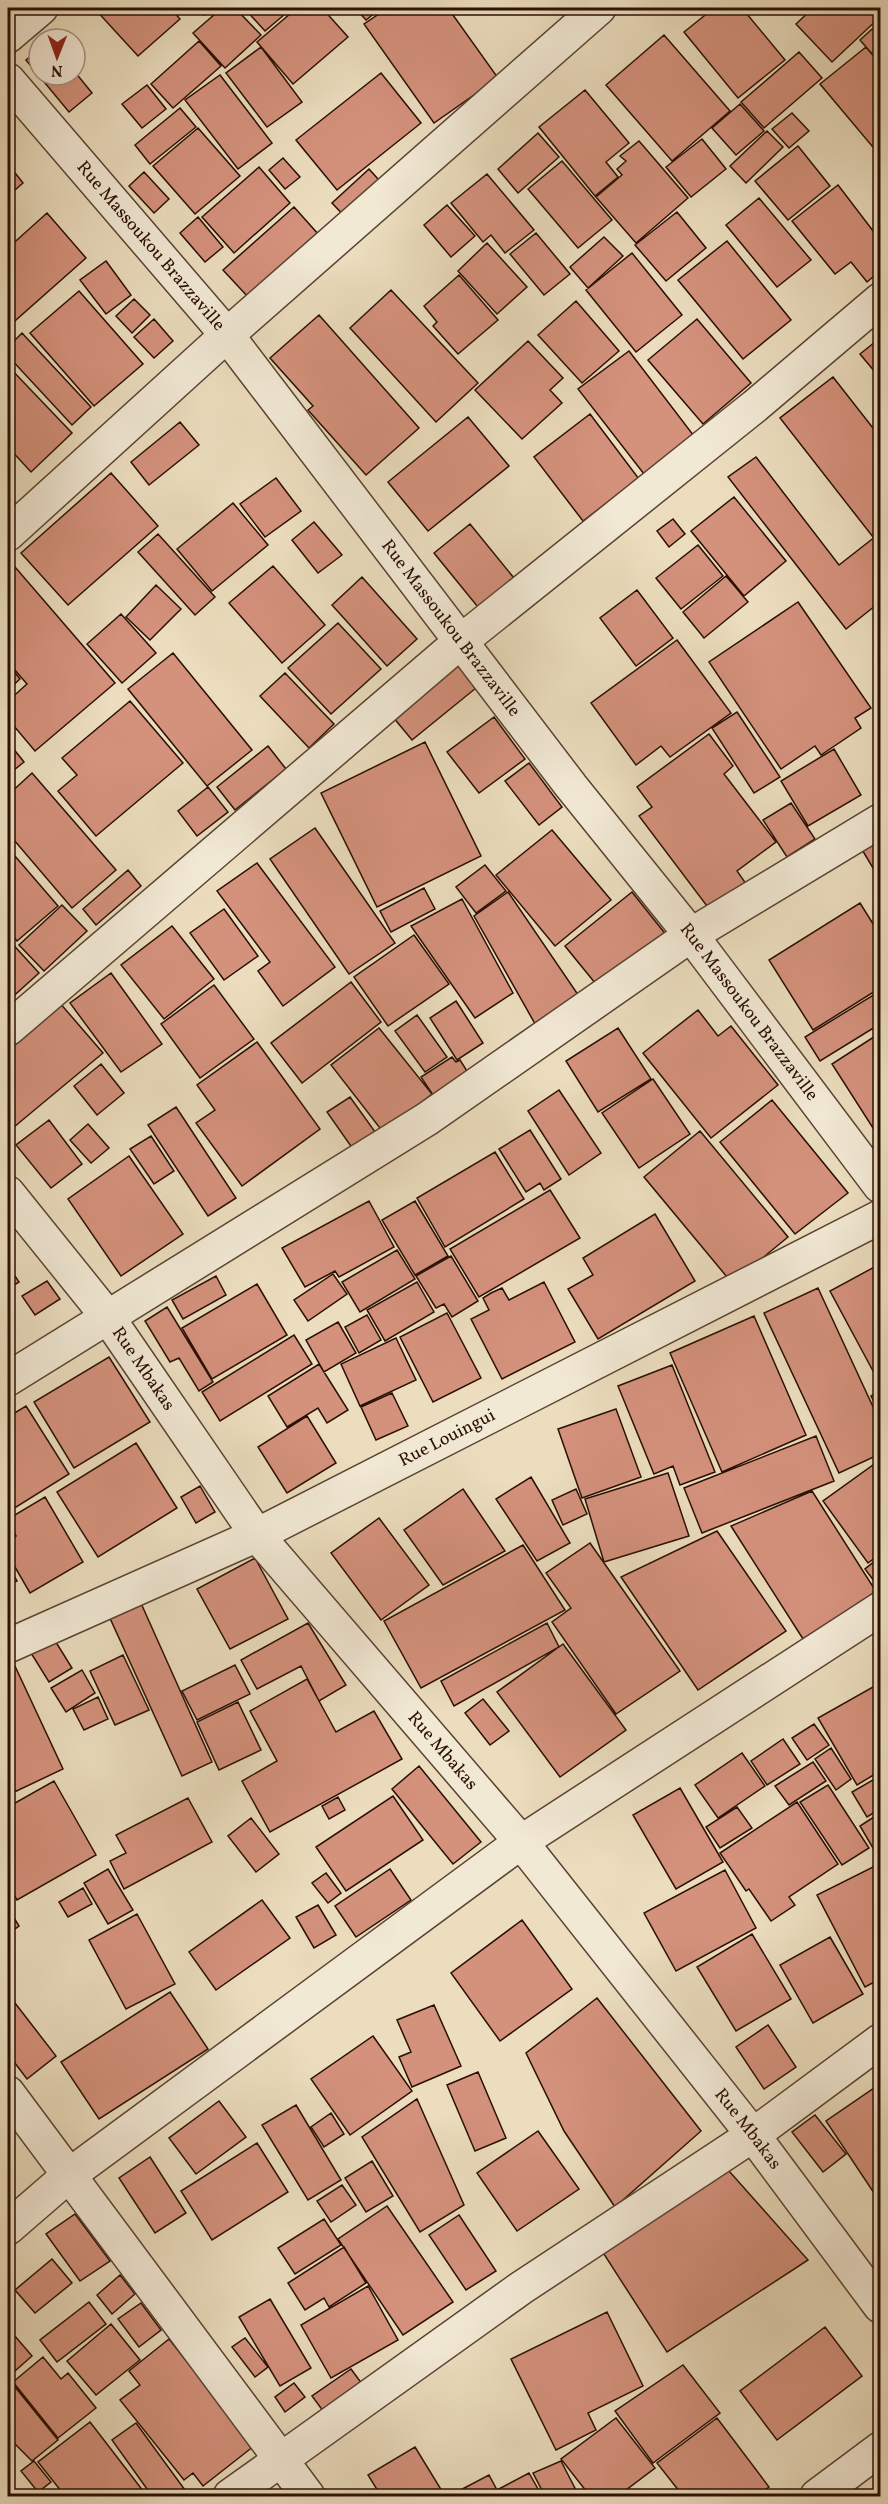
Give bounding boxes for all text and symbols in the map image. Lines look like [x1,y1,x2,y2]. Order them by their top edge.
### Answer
north arrow [27,27,87,87]
text: N [50,59,63,81]
street label: Rue Massoukou Brazzaville [71,156,231,337]
street label: Rue Massoukou Brazzaville [375,534,526,722]
street label: Rue Massoukou Brazzaville [674,918,824,1106]
street label: Rue Mbakas [106,1322,181,1416]
street label: Rue Louingui [394,1403,500,1473]
street label: Rue Mbakas [402,1706,484,1796]
street label: Rue Mbakas [708,2083,787,2175]

